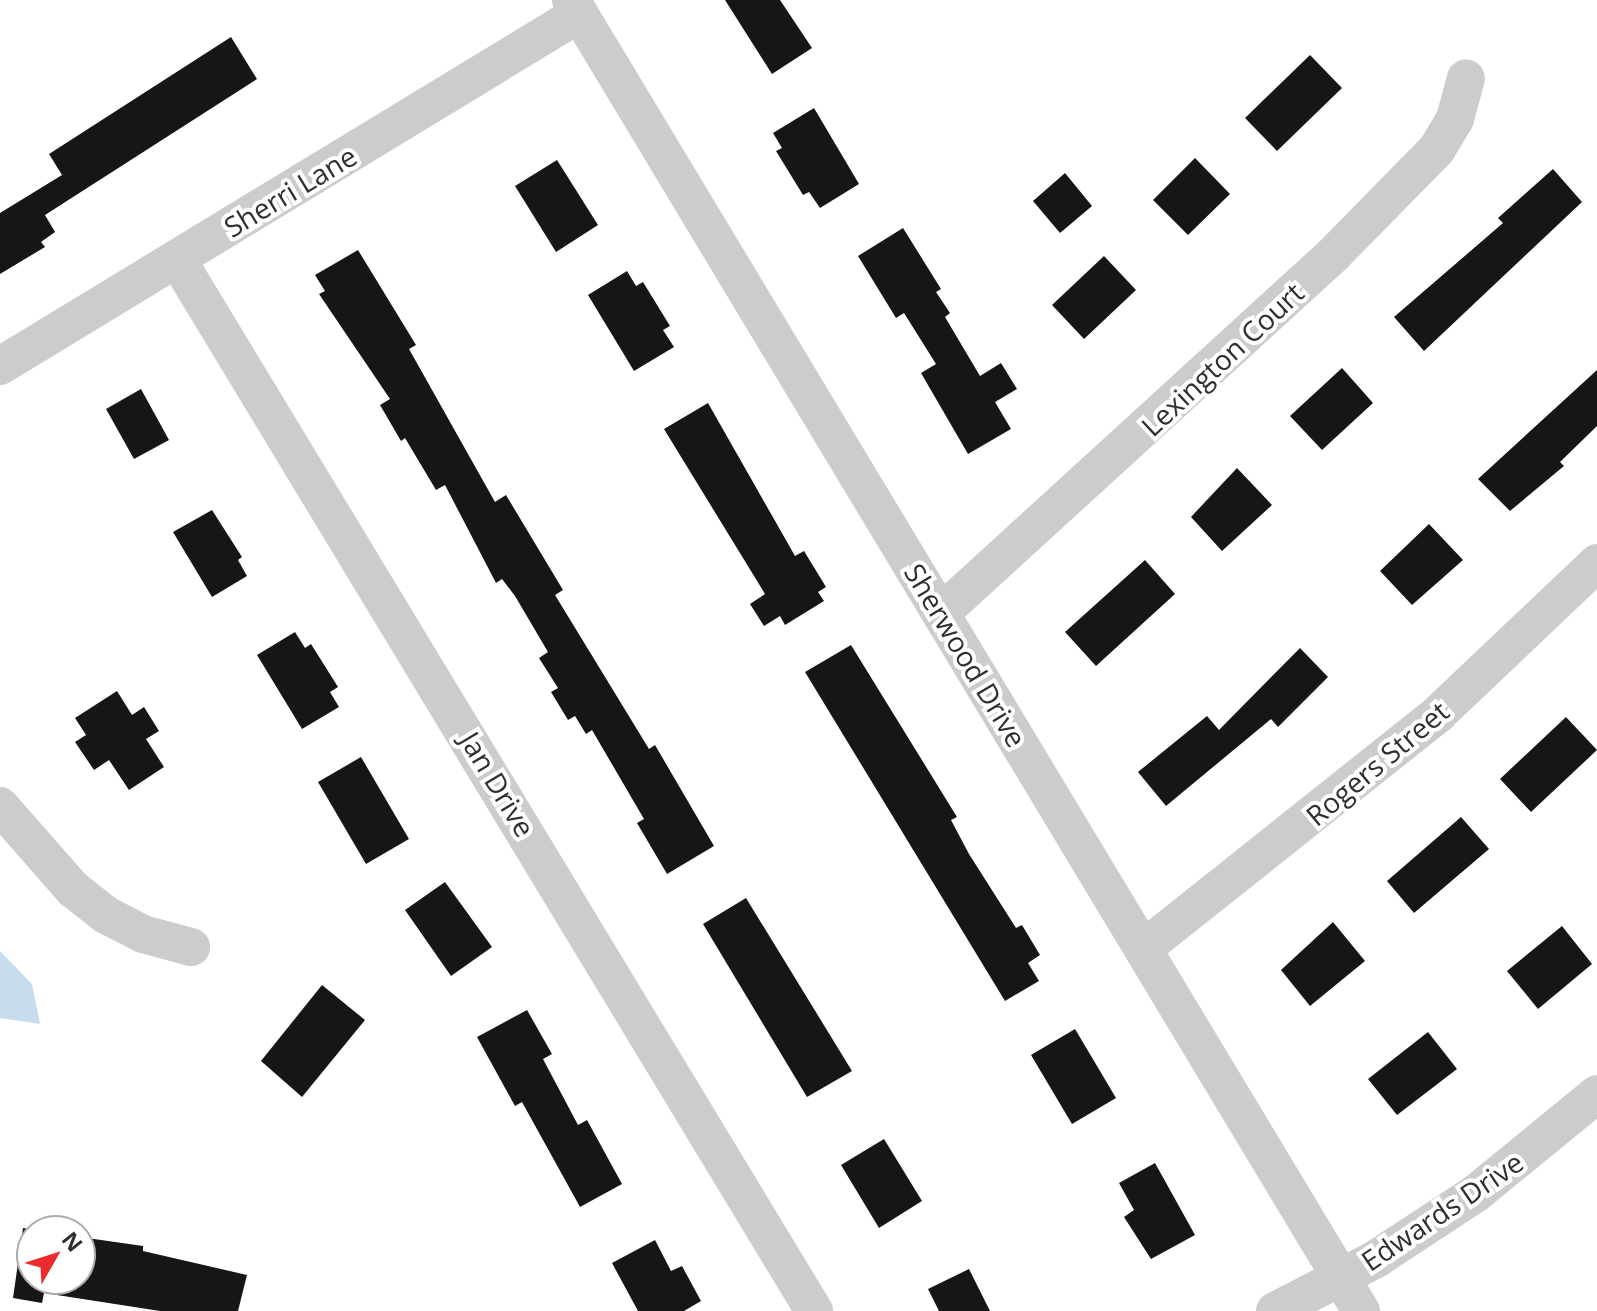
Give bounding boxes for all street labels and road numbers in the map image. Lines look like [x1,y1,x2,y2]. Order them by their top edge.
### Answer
street label: Sherri Lane [218,138,362,244]
street label: Lexington Court [1134,276,1310,442]
street label: Sherwood Drive [898,557,1034,753]
street label: Rogers Street [1299,694,1455,832]
street label: Jan Drive [454,726,542,842]
street label: Edwards Drive [1355,1145,1529,1277]

